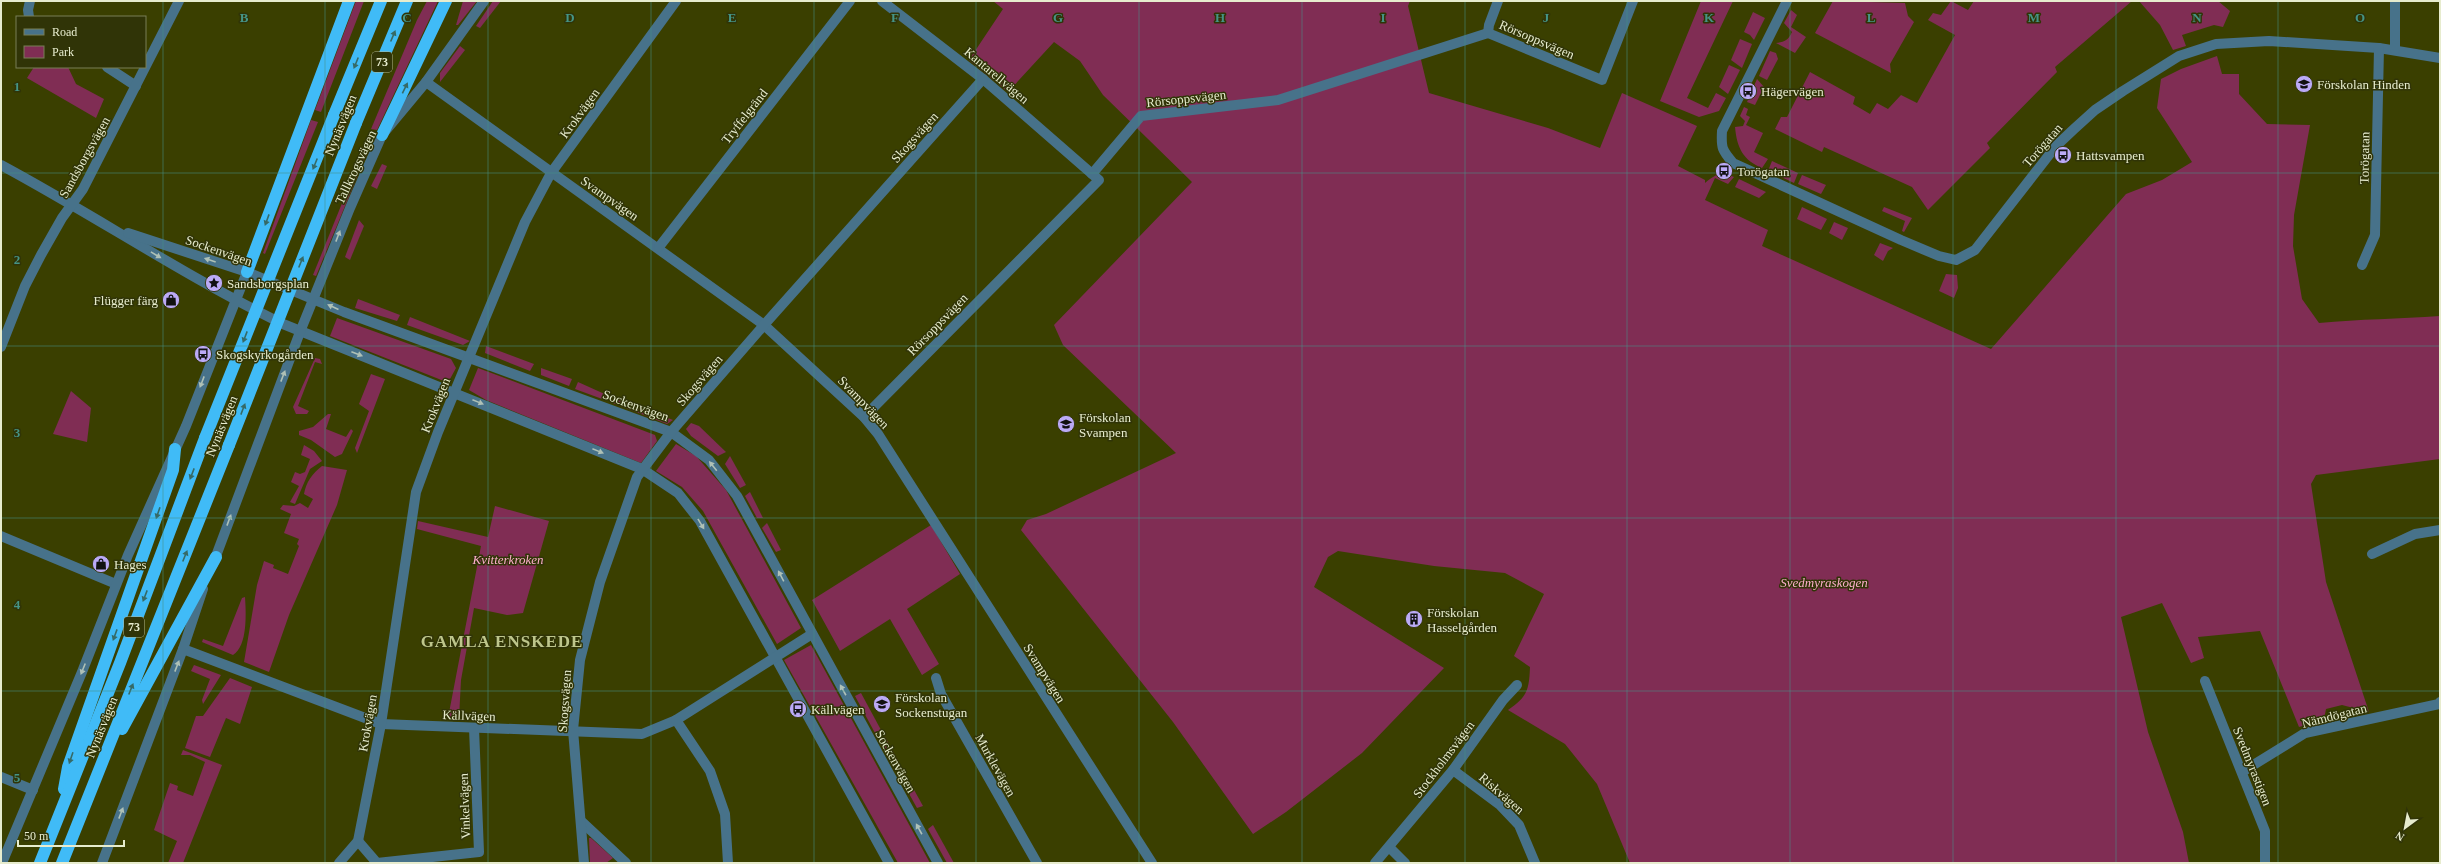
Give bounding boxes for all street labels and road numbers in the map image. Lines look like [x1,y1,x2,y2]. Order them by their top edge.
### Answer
street label: Rörsoppsvägen [1497,17,1577,62]
street label: Kantarellvägen [961,44,1032,107]
road number: 73 [372,52,392,72]
street label: Krokvägen [556,85,603,141]
street label: Tryffelgränd [718,85,771,147]
street label: Rörsoppsvägen [1145,87,1227,110]
street label: Nynäsvägen [321,92,360,158]
street label: Skogsvägen [888,109,941,166]
street label: Sandsborgsvägen [56,113,113,201]
street label: Torögatan [2019,120,2066,170]
street label: Tallkrogsvägen [332,127,379,207]
street label: Torögatan [2357,131,2372,184]
street label: Svampvägen [578,173,642,224]
street label: Sockenvägen [184,232,255,269]
street label: Rörsoppsvägen [904,290,971,358]
street label: Skogsvägen [673,351,726,409]
street label: Svampvägen [835,373,893,432]
street label: Krokvägen [418,375,453,435]
street label: Sockenvägen [601,387,671,425]
street label: Nynäsvägen [202,393,241,459]
road number: 73 [124,617,144,637]
street label: Svampvägen [1020,641,1069,706]
street label: Skogsvägen [555,669,574,733]
street label: Krokvägen [355,693,380,753]
street label: Nynäsvägen [82,694,121,760]
street label: Nämdögatan [2300,700,2369,731]
street label: Källvägen [442,707,496,724]
street label: Stockholmsvägen [1410,717,1478,801]
street label: Svedmyrastigen [2230,725,2275,808]
street label: Sockenvägen [872,727,919,796]
street label: Murklevägen [972,731,1019,800]
street label: Riskvägen [1476,770,1528,817]
street label: Vinkelvägen [456,772,473,839]

